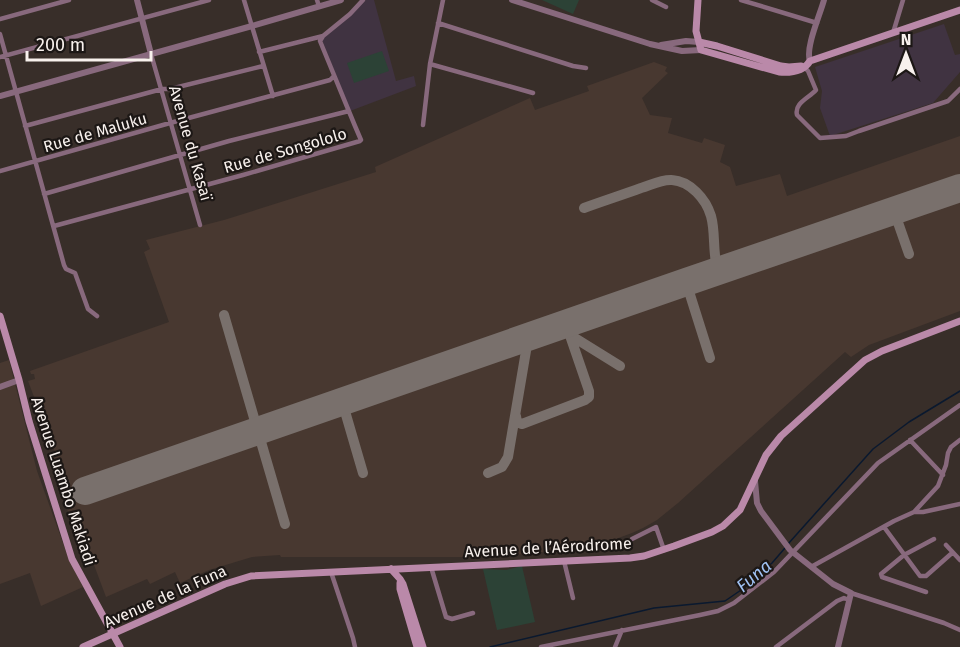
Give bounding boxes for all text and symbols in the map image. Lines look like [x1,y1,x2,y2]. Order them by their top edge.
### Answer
scale bar [27,24,152,62]
north arrow [876,24,936,84]
text: N [901,30,911,49]
text: 200 m [36,34,85,56]
street label: Avenue du Kasaï [165,83,216,203]
street label: Rue de Maluku [41,109,149,156]
street label: Rue de Songololo [221,124,349,177]
street label: Avenue Luambo Makiadi [27,394,100,568]
street label: Avenue de l’Aérodrome [464,534,632,561]
water label: Funa [732,555,776,597]
street label: Avenue de la Funa [101,561,229,632]

